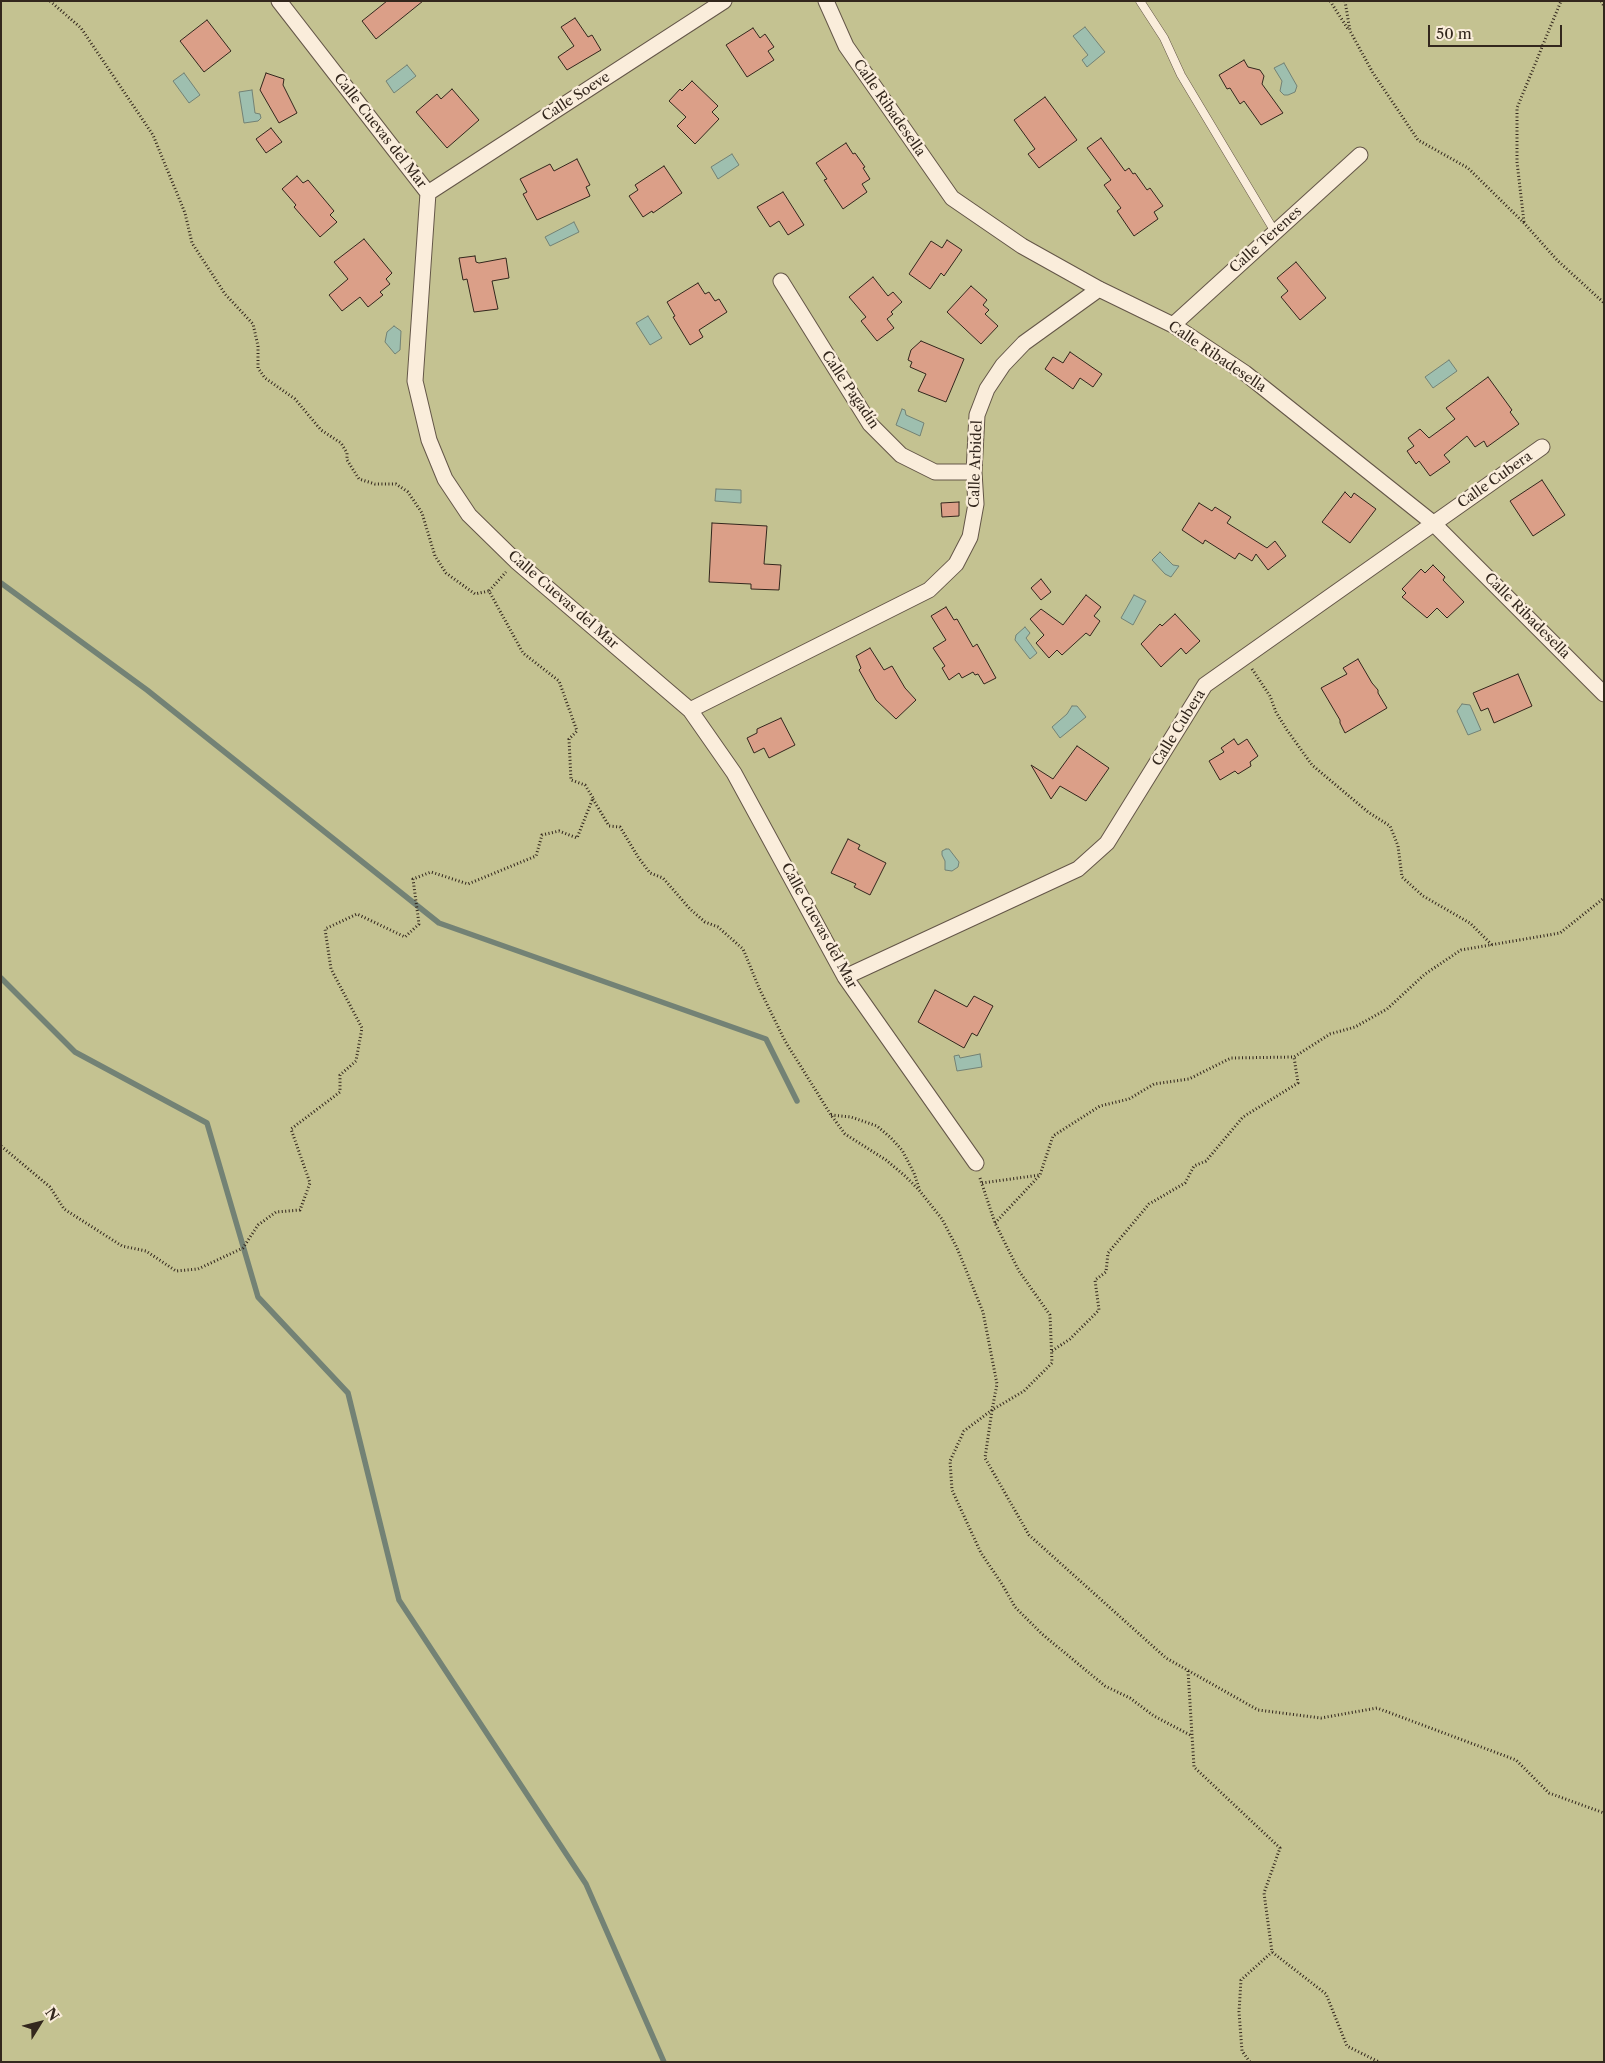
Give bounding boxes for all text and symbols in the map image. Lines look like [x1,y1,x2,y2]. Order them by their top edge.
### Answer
scale bar [1430,15,1564,47]
text: 50 m [1436,24,1472,43]
street label: Calle Ribadesella [849,56,929,160]
street label: Calle Soeve [539,69,613,125]
street label: Calle Cuevas del Mar [330,70,430,192]
street label: Calle Terenes [1226,203,1306,277]
street label: Calle Ribadesella [1165,318,1269,396]
street label: Calle Pagadín [818,348,882,432]
street label: Calle Arbidel [966,420,986,508]
street label: Calle Cubera [1455,448,1535,512]
street label: Calle Cuevas del Mar [504,547,622,653]
street label: Calle Ribadesella [1481,570,1573,662]
street label: Calle Cubera [1149,687,1209,769]
street label: Calle Cuevas del Mar [777,860,861,992]
north arrow [15,1998,65,2048]
text: N [41,2004,63,2024]

